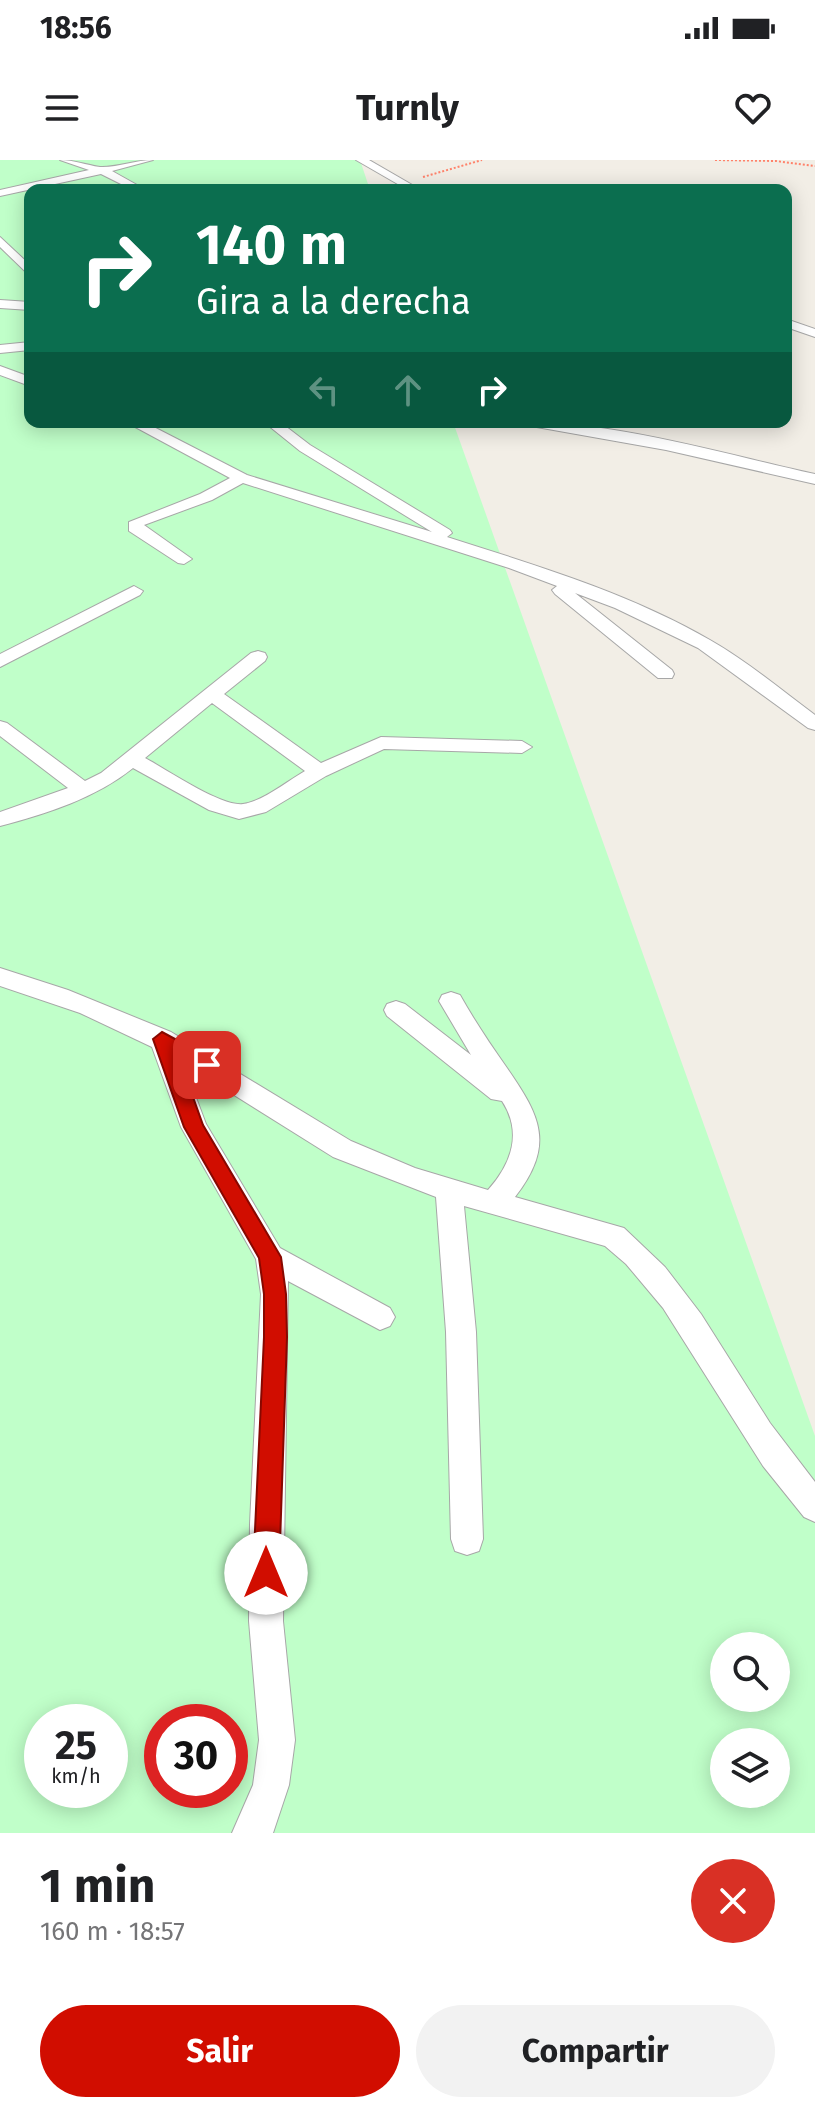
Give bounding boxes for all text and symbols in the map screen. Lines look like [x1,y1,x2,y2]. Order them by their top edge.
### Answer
text: 18:56 [40,10,112,46]
icon: menu [40,86,84,130]
text: Turnly [356,86,459,130]
icon: heart [731,86,775,130]
text: 140 m [196,212,347,279]
icon: right [64,216,168,320]
text: Gira a la derecha [196,280,471,324]
icon: left [302,368,346,412]
icon: ahead [386,368,430,412]
icon: right [470,368,514,412]
pin [173,1031,241,1099]
icon: arrive [185,1043,229,1087]
position arrow [224,1531,308,1615]
map controls [710,1632,790,1808]
button: search [710,1632,790,1712]
speed limit sign: 30 [144,1704,248,1808]
text: 25 [55,1722,97,1770]
button: layers [710,1728,790,1808]
text: km/h [51,1764,101,1788]
text: 1 min [40,1857,155,1915]
button: close [691,1859,775,1943]
text: 160 m · 18:57 [40,1916,185,1947]
button: Salir [40,2005,400,2097]
button: Compartir [416,2005,775,2097]

